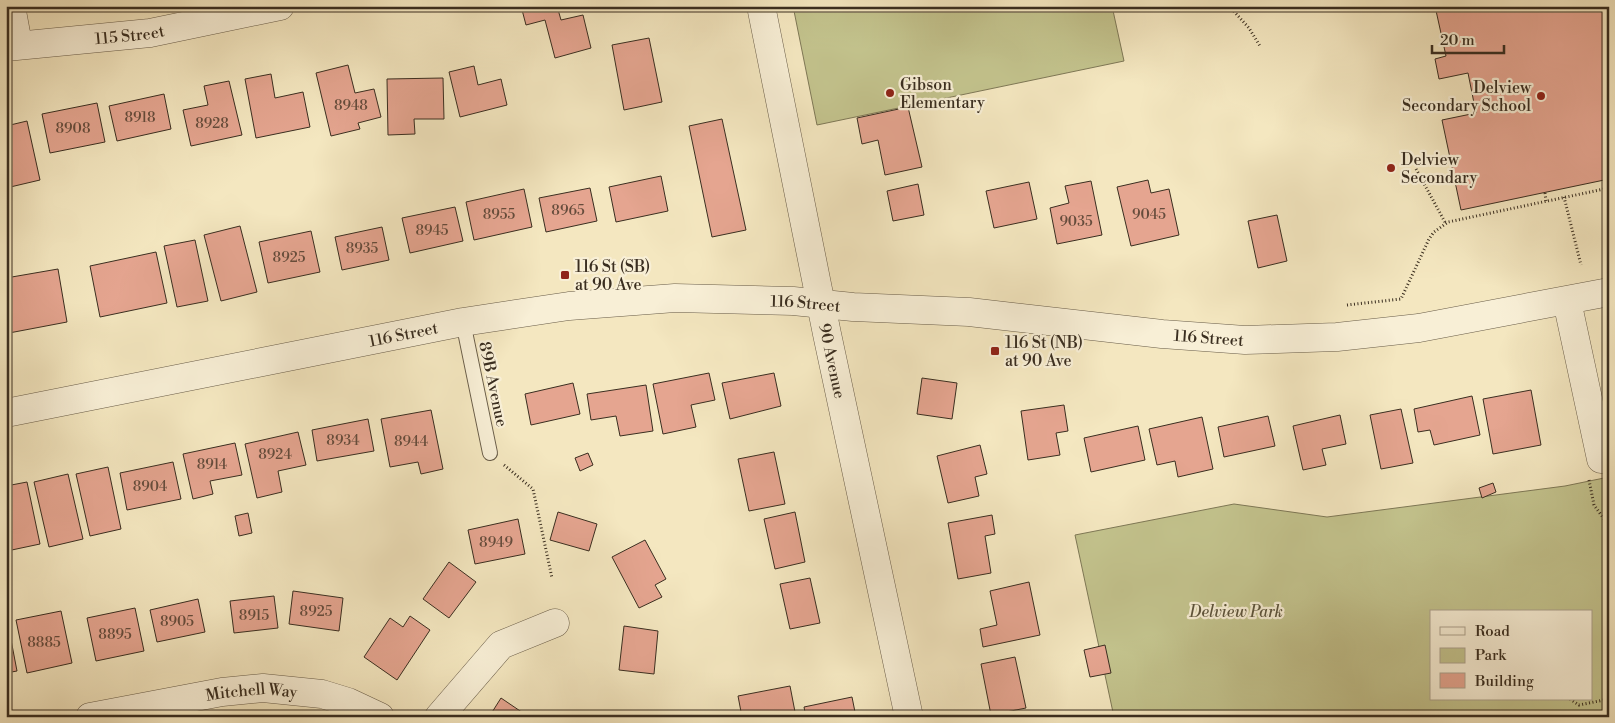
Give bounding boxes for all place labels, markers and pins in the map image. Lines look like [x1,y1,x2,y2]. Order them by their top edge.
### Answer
place label: Gibson Elementary [900,75,985,113]
place label: Delview Secondary School [1402,78,1532,116]
marker: Gibson Elementary [884,87,896,99]
marker: Delview Secondary School [1535,90,1547,102]
place label: Delview Secondary [1401,150,1478,188]
marker: Delview Secondary [1385,162,1397,174]
place label: 116 St (SB) at 90 Ave [575,257,650,295]
marker: 116 St (SB) at 90 Ave [559,269,571,281]
place label: 116 St (NB) at 90 Ave [1005,333,1083,371]
marker: 116 St (NB) at 90 Ave [989,345,1001,357]

